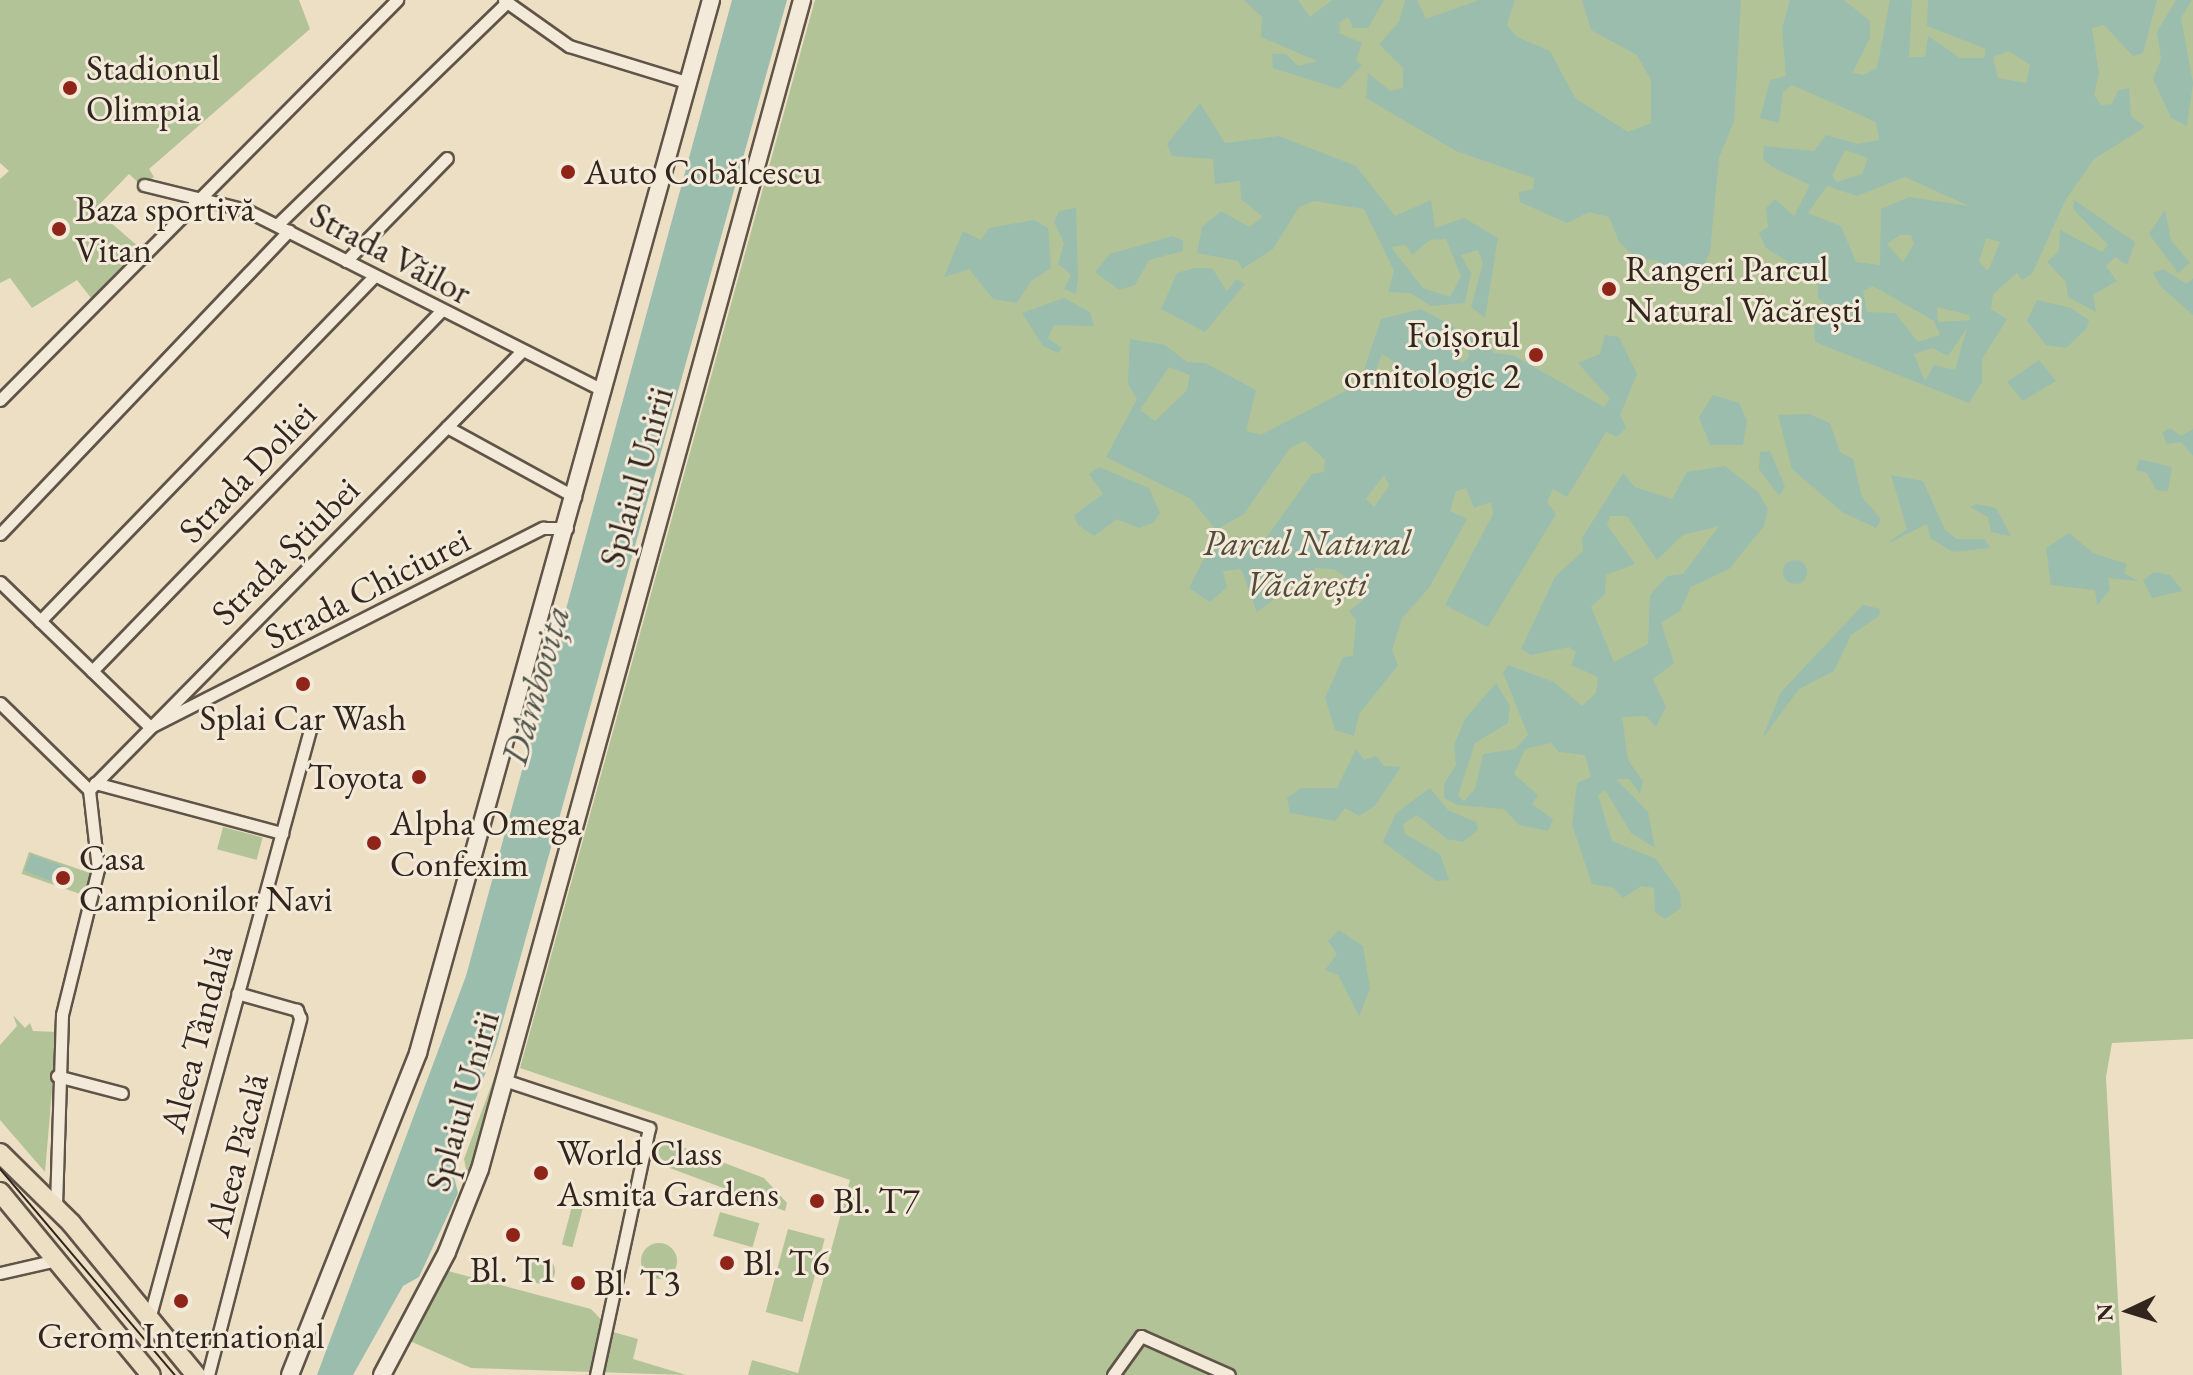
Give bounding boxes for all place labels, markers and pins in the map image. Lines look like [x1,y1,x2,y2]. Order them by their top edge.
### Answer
place label: Stadionul Olimpia [86,45,220,130]
marker: Stadionul Olimpia [61,79,79,97]
place label: Auto Cobălcescu [584,150,822,194]
marker: Auto Cobălcescu [559,163,577,181]
place label: Baza sportivă Vitan [75,186,255,271]
marker: Baza sportivă Vitan [50,220,68,238]
place label: Rangeri Parcul Natural Văcărești [1625,246,1862,331]
marker: Rangeri Parcul Natural Văcărești [1600,280,1618,298]
place label: Foișorul ornitologic 2 [1344,312,1520,397]
marker: Foișorul ornitologic 2 [1527,346,1545,364]
marker: Splai Car Wash [294,675,312,693]
place label: Splai Car Wash [200,696,406,740]
place label: Toyota [307,755,403,799]
marker: Toyota [410,768,428,786]
place label: Alpha Omega Confexim [390,800,581,885]
marker: Alpha Omega Confexim [365,834,383,852]
place label: Casa Campionilor Navi [79,835,333,920]
marker: Casa Campionilor Navi [54,869,72,887]
place label: World Class Asmita Gardens [557,1130,779,1215]
marker: World Class Asmita Gardens [532,1164,550,1182]
place label: Bl. T7 [833,1179,920,1223]
marker: Bl. T7 [808,1192,826,1210]
marker: Bl. T1 [504,1226,522,1244]
place label: Bl. T6 [743,1241,830,1285]
place label: Bl. T1 [470,1248,556,1292]
marker: Bl. T6 [718,1254,736,1272]
place label: Bl. T3 [594,1261,681,1305]
marker: Bl. T3 [569,1274,587,1292]
marker: Gerom International [172,1292,190,1310]
place label: Gerom International [37,1314,325,1358]

